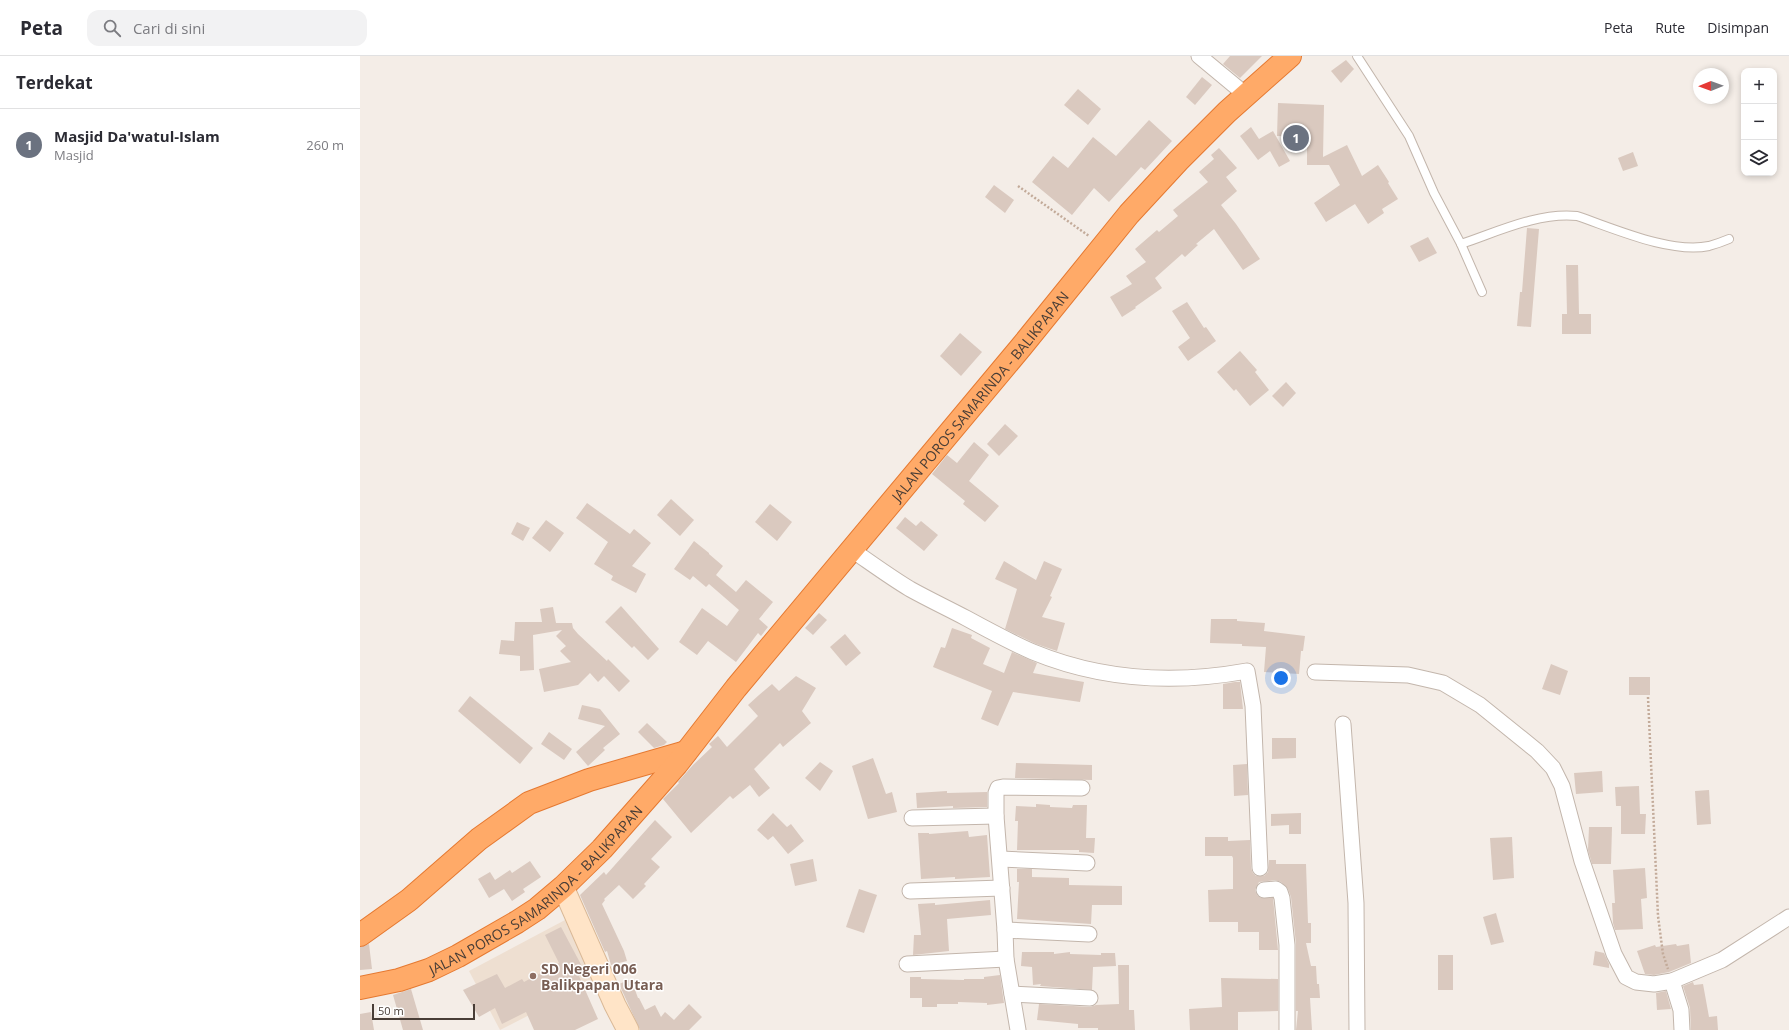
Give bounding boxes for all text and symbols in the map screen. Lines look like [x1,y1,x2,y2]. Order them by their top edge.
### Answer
search box [87,10,367,46]
text: Peta [20,15,63,41]
icon: search [101,17,123,39]
text: Cari di sini [133,18,205,38]
text: Peta [1604,18,1633,37]
text: Rute [1655,18,1685,37]
text: Disimpan [1707,18,1769,37]
north arrow [1693,68,1729,104]
map controls [1741,68,1777,176]
button: + [1741,68,1777,104]
text: Terdekat [16,71,93,94]
button: − [1741,104,1777,140]
pin: 1 [1283,123,1309,153]
text: Masjid Da'watul-Islam [54,126,220,146]
text: 1 [25,136,33,154]
text: 260 m [306,136,344,154]
button: layers [1741,140,1777,176]
text: Masjid [54,146,94,164]
street label: JALAN POROS SAMARINDA - BALIKPAPAN [885,287,1072,507]
your location [1271,668,1291,688]
street label: JALAN POROS SAMARINDA - BALIKPAPAN [424,801,646,979]
place label: SD Negeri 006 Balikpapan Utara [541,959,664,994]
marker: SD Negeri 006 Balikpapan Utara [528,971,538,981]
scale bar [372,1002,475,1021]
text: 50 m [378,1003,404,1018]

